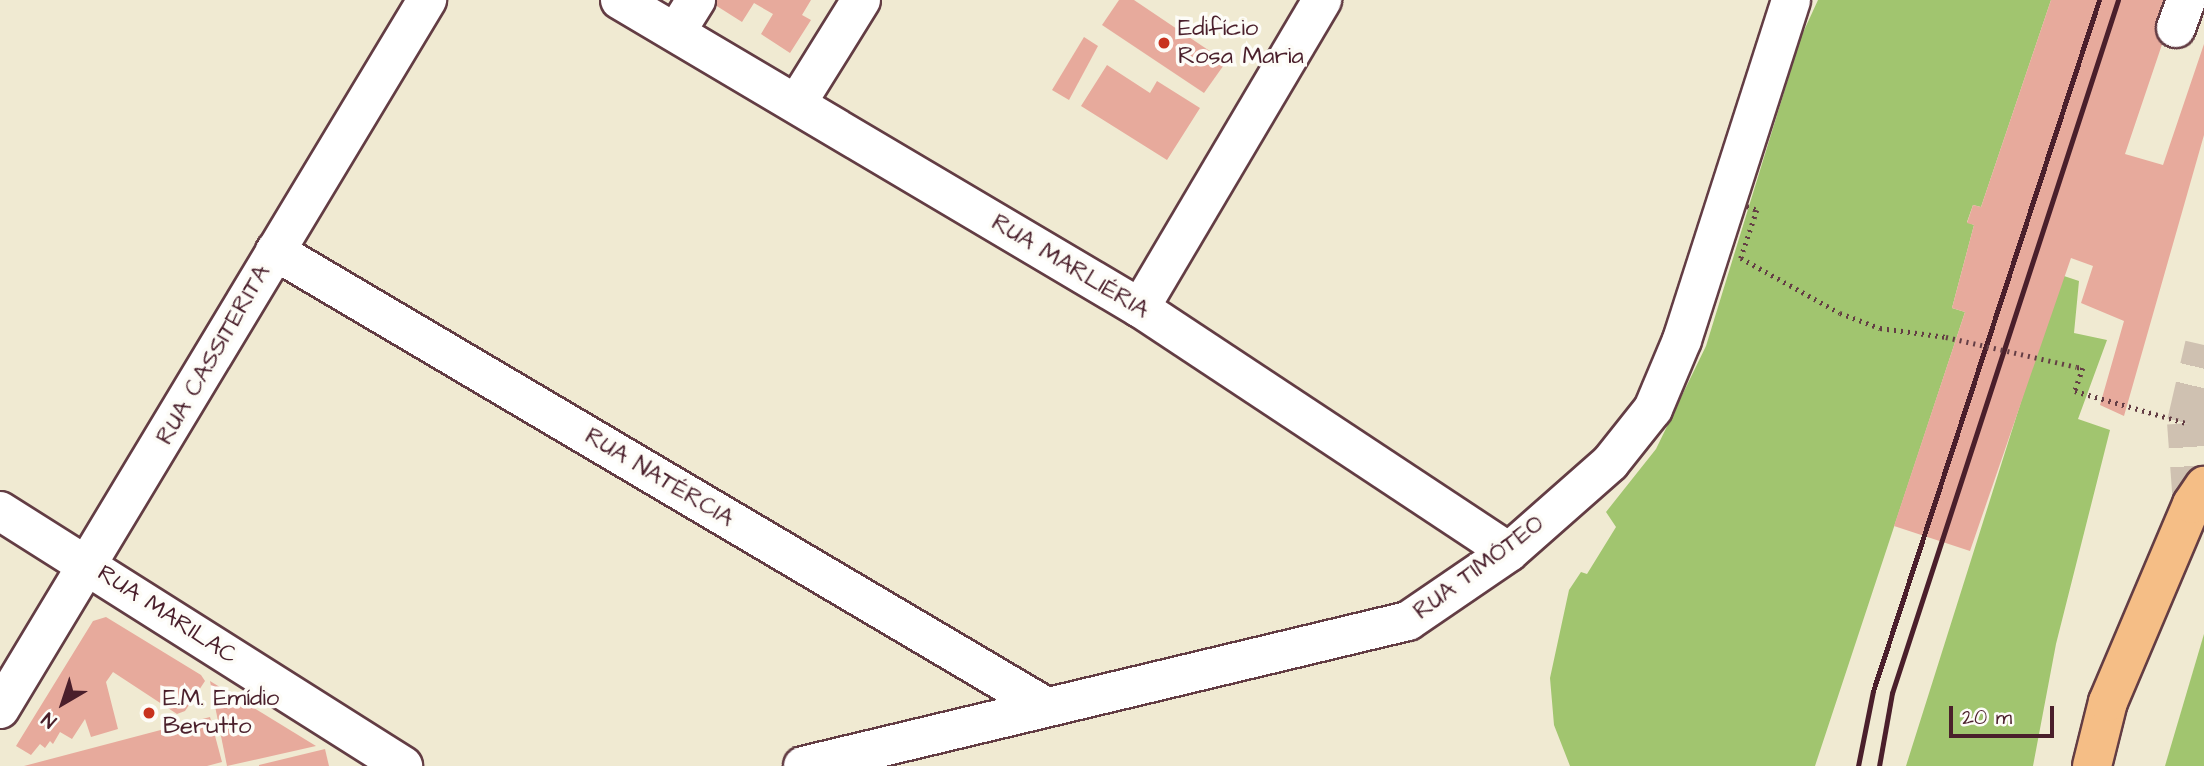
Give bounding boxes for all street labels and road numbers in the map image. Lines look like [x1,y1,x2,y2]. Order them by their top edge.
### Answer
street label: RUA MARLIÉRIA [986,209,1154,325]
street label: RUA CASSITERITA [151,260,277,450]
street label: RUA NATÉRCIA [579,422,739,534]
street label: RUA TIMÓTEO [1408,510,1550,626]
street label: RUA MARILAC [92,559,242,671]

